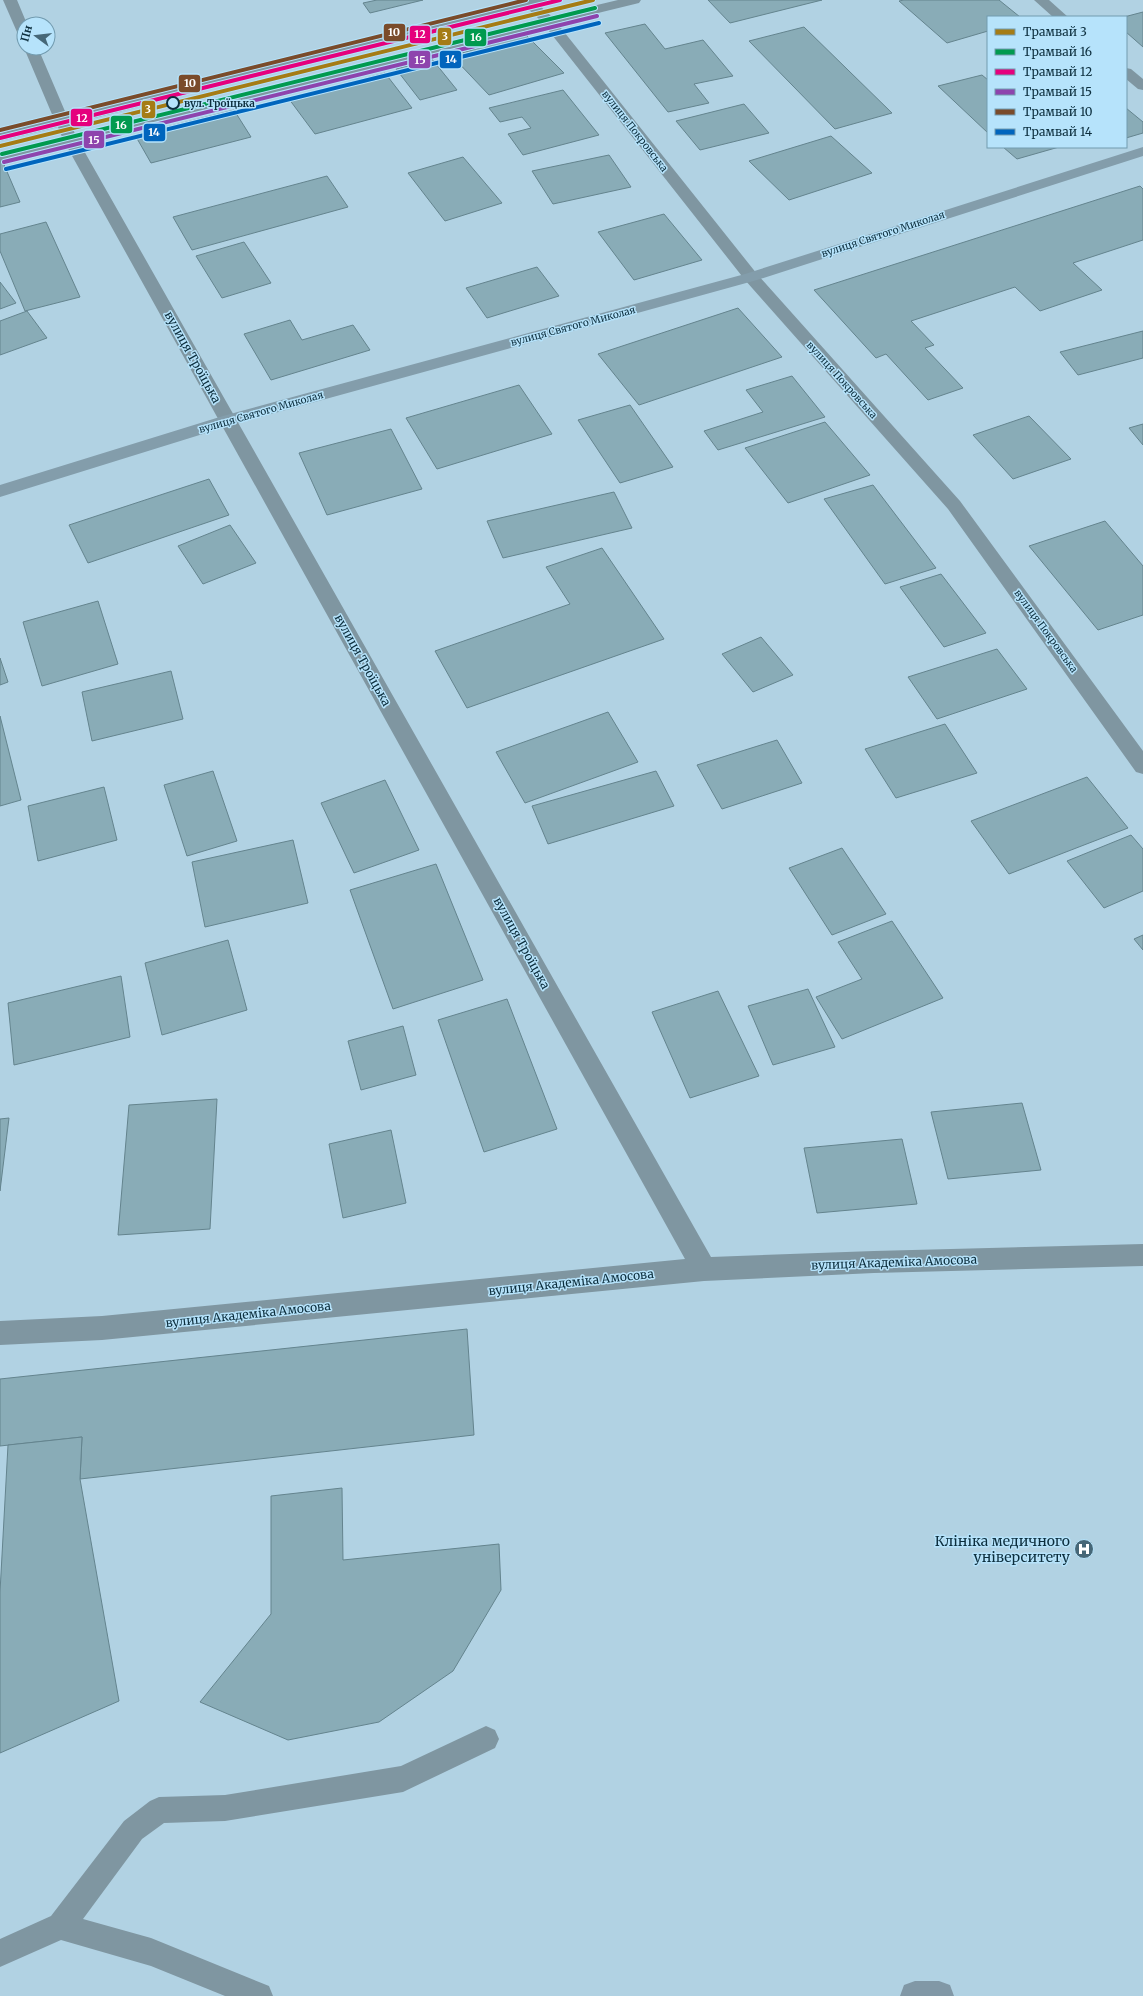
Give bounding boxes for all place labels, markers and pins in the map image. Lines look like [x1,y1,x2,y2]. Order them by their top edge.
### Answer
marker: вул. Троїцька [166,96,180,110]
place label: вул. Троїцька [184,97,255,110]
place label: Клініка медичного університету [935,1532,1071,1566]
hospital icon: Клініка медичного університету [1073,1538,1095,1560]

